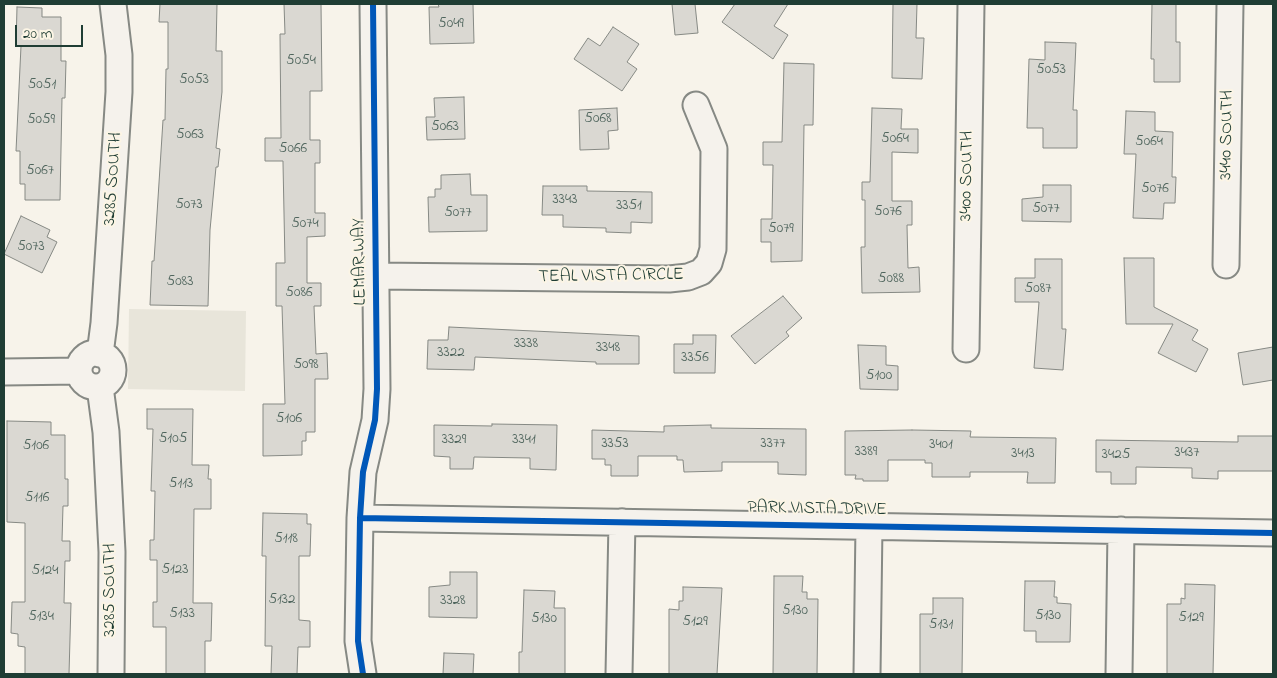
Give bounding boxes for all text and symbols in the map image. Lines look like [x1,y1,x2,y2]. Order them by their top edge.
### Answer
scale bar [18,15,85,47]
house number: 5049 [438,16,464,34]
text: 20 m [23,23,52,45]
house number: 5054 [286,53,316,71]
house number: 5053 [1036,62,1066,80]
house number: 5053 [179,72,209,90]
house number: 5051 [28,77,56,95]
street label: 3440 SOUTH [1216,90,1240,180]
house number: 5068 [584,111,612,129]
house number: 5059 [27,112,55,130]
house number: 5063 [431,119,459,137]
house number: 5063 [176,127,204,145]
house number: 5064 [881,131,909,149]
street label: 3400 SOUTH [956,131,980,221]
street label: 3285 SOUTH [100,132,128,226]
house number: 5064 [1135,134,1163,152]
house number: 5066 [279,141,307,159]
house number: 5067 [26,163,54,181]
house number: 5076 [1141,181,1169,199]
house number: 3343 [553,192,577,210]
house number: 5073 [175,197,203,215]
house number: 3351 [616,198,642,216]
house number: 5077 [1032,201,1060,219]
house number: 5076 [874,204,902,222]
house number: 5077 [444,205,472,223]
house number: 5074 [291,216,319,234]
street label: LEMAR WAY [349,218,373,306]
house number: 5079 [768,221,794,239]
house number: 5073 [17,239,45,257]
street label: TEAL VISTA CIRCLE [538,265,684,289]
house number: 5088 [878,271,904,289]
house number: 5083 [167,274,193,292]
house number: 5087 [1025,281,1051,299]
house number: 5086 [285,285,313,303]
house number: 3338 [514,336,538,354]
house number: 3348 [596,340,620,358]
house number: 3322 [437,345,465,363]
house number: 3356 [681,350,709,368]
house number: 5098 [293,357,319,375]
house number: 5100 [866,368,892,386]
house number: 5106 [276,411,302,429]
house number: 5105 [159,431,187,449]
house number: 3329 [442,432,466,450]
house number: 3341 [512,432,536,450]
house number: 3353 [601,436,629,454]
house number: 3377 [761,436,785,454]
house number: 3401 [929,437,953,455]
house number: 5106 [23,438,49,456]
house number: 3389 [855,444,877,462]
house number: 3437 [1175,445,1199,463]
house number: 3413 [1011,446,1035,464]
house number: 3425 [1102,447,1130,465]
house number: 5113 [169,476,193,494]
house number: 5116 [25,490,49,508]
street label: PARK VISTA DRIVE [747,498,887,522]
house number: 5118 [274,531,298,549]
street label: 3285 SOUTH [100,543,122,637]
house number: 5123 [162,562,188,580]
house number: 5124 [32,563,58,581]
house number: 5132 [269,592,295,610]
house number: 3328 [440,593,466,611]
house number: 5130 [782,603,808,621]
house number: 5133 [169,606,195,624]
house number: 5130 [1035,608,1061,626]
house number: 5134 [28,609,54,627]
house number: 5129 [1178,610,1204,628]
house number: 5130 [531,611,557,629]
house number: 5129 [682,614,708,632]
house number: 5131 [929,617,953,635]

